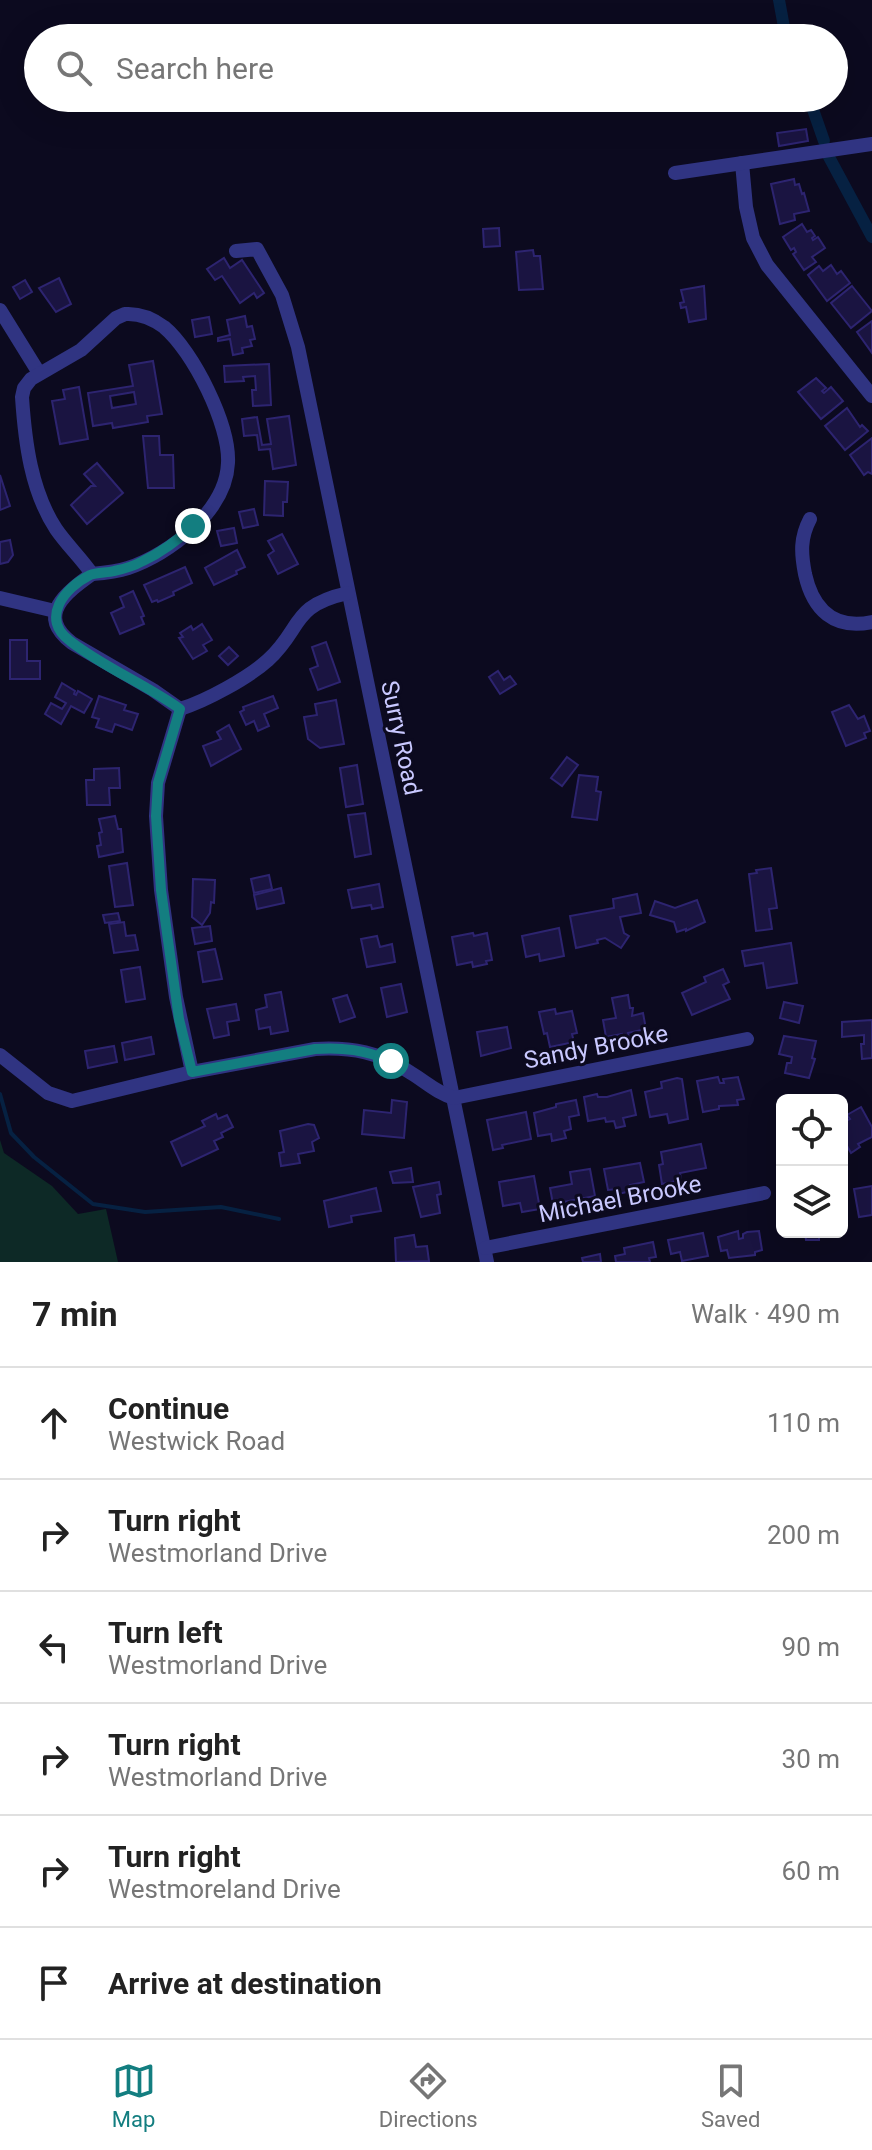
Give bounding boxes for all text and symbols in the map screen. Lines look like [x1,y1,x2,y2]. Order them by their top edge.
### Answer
search box [24,24,848,112]
icon: search [52,46,96,90]
text: Search here [116,51,274,86]
route end [175,508,211,544]
street label: Surry Road [375,678,427,798]
street label: Sandy Brooke [522,1019,670,1075]
route start [373,1043,409,1079]
map controls [776,1094,848,1238]
button: locate [776,1094,848,1166]
button: layers [776,1166,848,1238]
street label: Michael Brooke [536,1170,704,1228]
text: 7 min [32,1294,117,1334]
text: Walk · 490 m [691,1299,840,1329]
text: Continue [108,1391,229,1426]
icon: ahead [32,1401,76,1445]
text: 110 m [767,1408,840,1438]
text: Westwick Road [108,1426,285,1456]
text: Turn right [108,1503,241,1538]
icon: right [32,1513,76,1557]
text: 200 m [767,1520,840,1550]
text: Westmorland Drive [108,1538,327,1568]
text: Turn left [108,1615,223,1650]
icon: left [32,1625,76,1669]
text: 90 m [782,1632,840,1662]
text: Westmorland Drive [108,1650,327,1680]
text: Turn right [108,1727,241,1762]
icon: right [32,1737,76,1781]
text: 30 m [782,1744,840,1774]
text: Westmorland Drive [108,1762,327,1792]
text: Turn right [108,1839,241,1874]
icon: right [32,1849,76,1893]
text: 60 m [782,1856,840,1886]
text: Westmoreland Drive [108,1874,341,1904]
icon: arrive [32,1961,76,2005]
text: Arrive at destination [108,1966,382,2001]
tab: Map [112,2059,156,2132]
tab: Directions [379,2059,478,2132]
tab: Saved [701,2059,760,2132]

